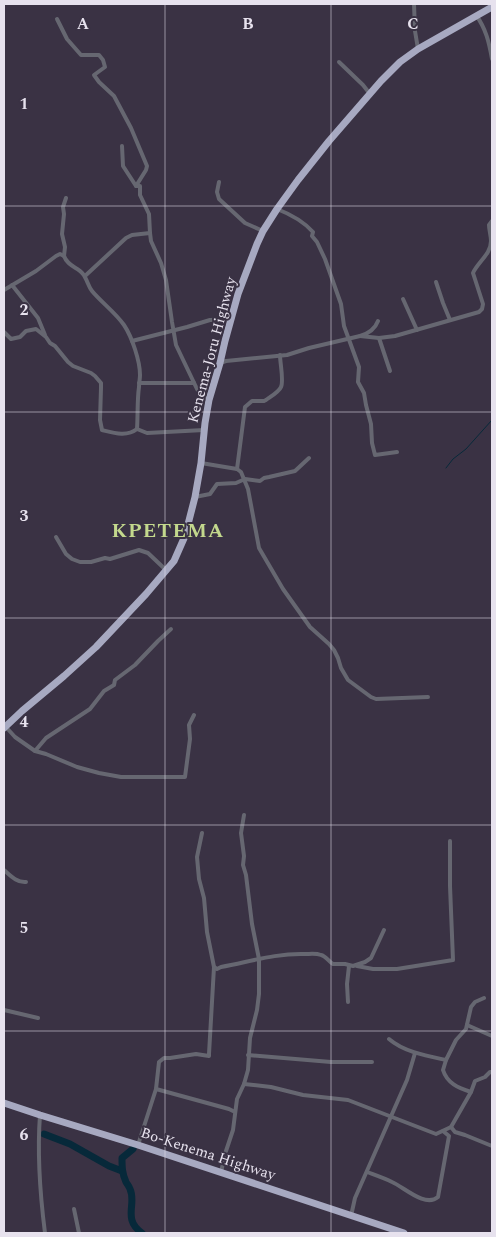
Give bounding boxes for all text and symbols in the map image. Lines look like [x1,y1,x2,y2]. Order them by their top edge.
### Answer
text: A [77,12,90,36]
text: B [242,12,254,36]
text: C [407,12,419,36]
text: 1 [20,92,28,116]
street label: Kenema-Joru Highway [181,274,243,426]
text: 2 [20,298,29,322]
text: 3 [20,504,29,528]
district label: KPETEMA [112,516,224,546]
text: 4 [20,710,29,734]
text: 5 [20,916,28,940]
street label: Bo-Kenema Highway [138,1121,279,1187]
text: 6 [20,1123,29,1147]

